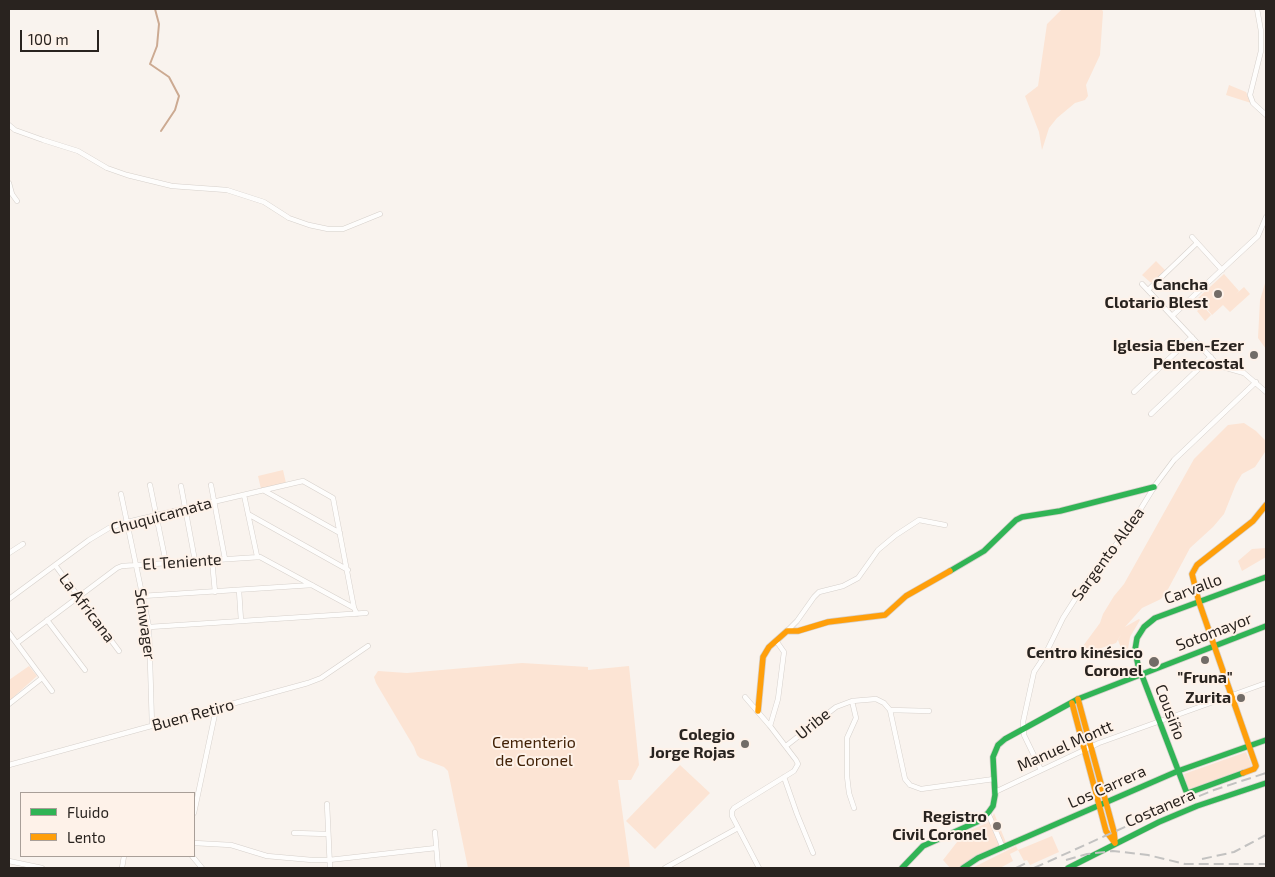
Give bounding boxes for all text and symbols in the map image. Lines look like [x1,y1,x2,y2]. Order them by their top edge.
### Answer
scale bar [22,20,101,52]
text: 100 m [28,30,69,48]
place label: Cancha Clotario Blest [1105,275,1208,313]
marker: Cancha Clotario Blest [1212,288,1224,300]
place label: Iglesia Eben-Ezer Pentecostal [1113,336,1244,374]
marker: Iglesia Eben-Ezer Pentecostal [1248,349,1260,361]
street label: Chuquicamata [108,493,214,539]
street label: Sargento Aldea [1068,504,1148,604]
street label: El Teniente [142,550,222,574]
street label: La Africana [55,570,119,646]
street label: Carvallo [1161,570,1225,608]
street label: Schwager [130,587,160,661]
street label: Sotomayor [1173,609,1255,655]
place label: Centro kinésico Coronel [1026,643,1143,681]
marker: "Fruna" [1199,654,1211,666]
marker: Centro kinésico Coronel [1147,655,1161,669]
place label: "Fruna" [1177,668,1233,688]
street label: Cousiño [1151,682,1189,742]
place label: Zurita [1185,688,1231,708]
marker: Zurita [1235,692,1247,704]
street label: Buen Retiro [150,695,236,735]
street label: Uribe [792,704,834,744]
street label: Manuel Montt [1014,716,1116,776]
place label: Colegio Jorge Rojas [649,725,735,763]
park label: Cementerio de Coronel [492,733,576,771]
marker: Colegio Jorge Rojas [739,738,751,750]
street label: Los Carrera [1065,761,1149,813]
street label: Costanera [1122,785,1198,831]
legend [20,792,195,857]
text: Fluido [67,803,109,821]
place label: Registro Civil Coronel [892,807,987,845]
marker: Registro Civil Coronel [991,820,1003,832]
text: Lento [67,828,106,846]

